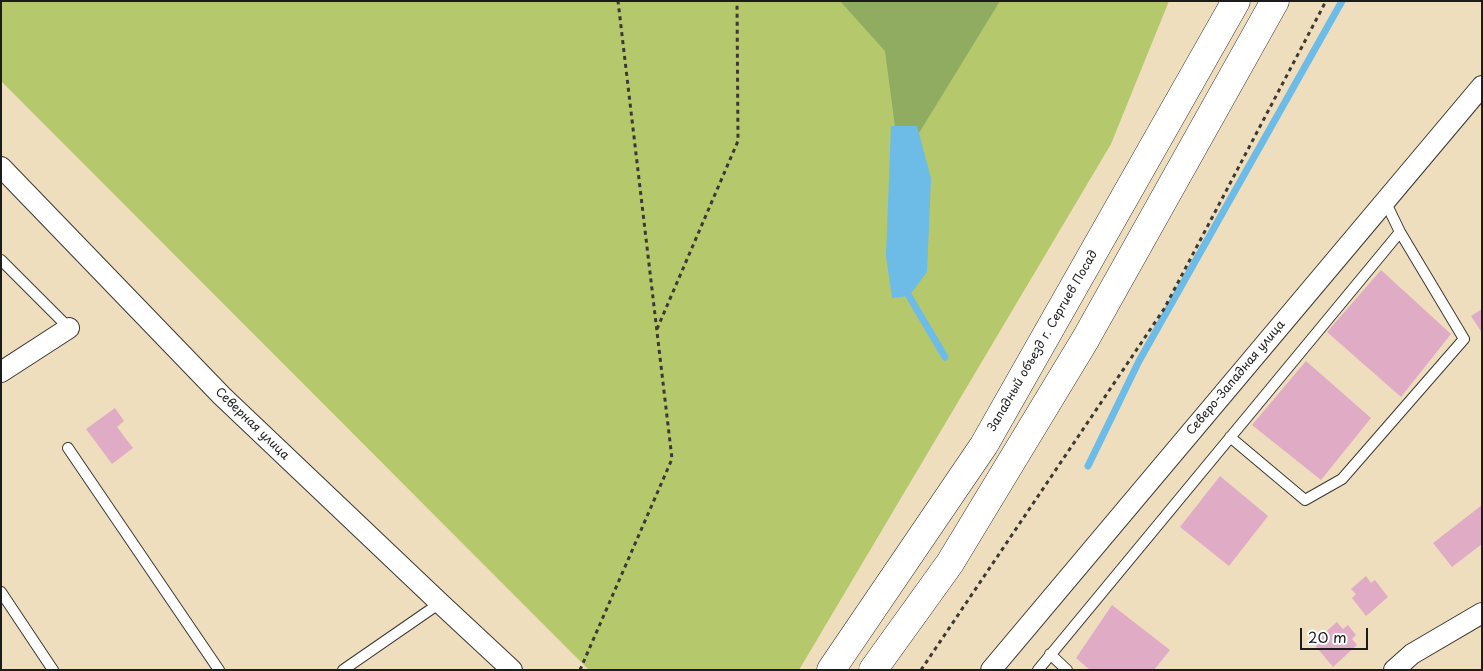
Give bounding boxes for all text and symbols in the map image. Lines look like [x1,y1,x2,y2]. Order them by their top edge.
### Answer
street label: Западный объезд г. Сергиев Посад [985,248,1101,434]
street label: Северо-Западная улица [1184,318,1288,438]
street label: Северная улица [212,385,292,463]
scale bar [1303,618,1370,650]
text: 20 m [1308,625,1347,648]

